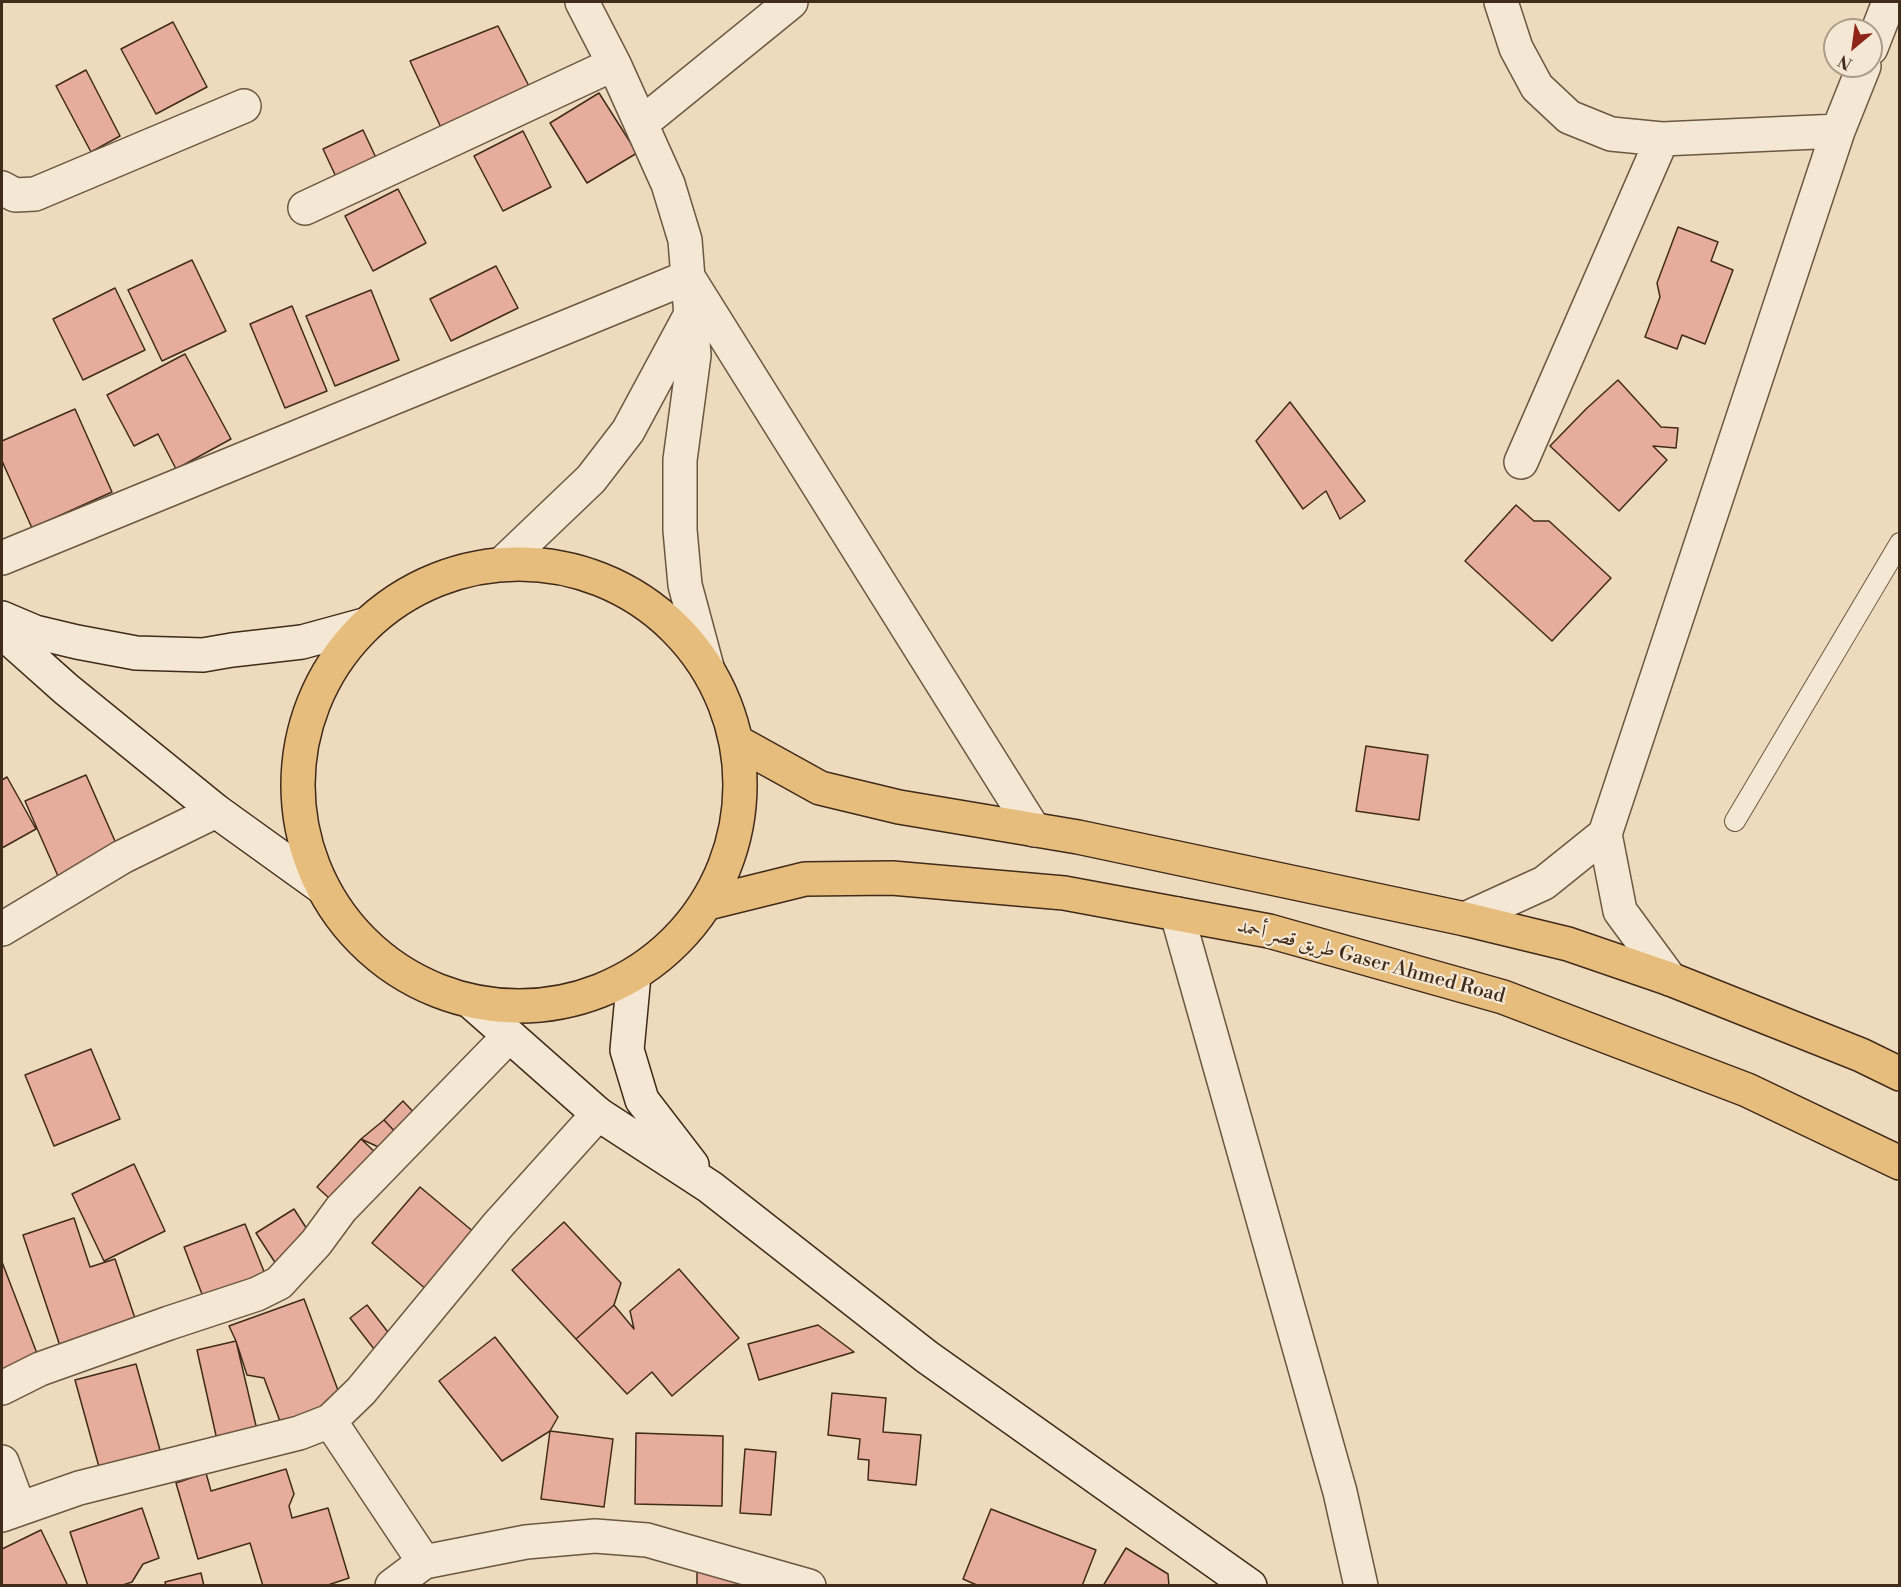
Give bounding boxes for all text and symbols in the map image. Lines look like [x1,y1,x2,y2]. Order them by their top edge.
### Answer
north arrow [1823,18,1883,78]
text: N [1835,50,1856,74]
street label: طريق قصر أحمد Gaser Ahmed Road [1234,915,1508,1009]

